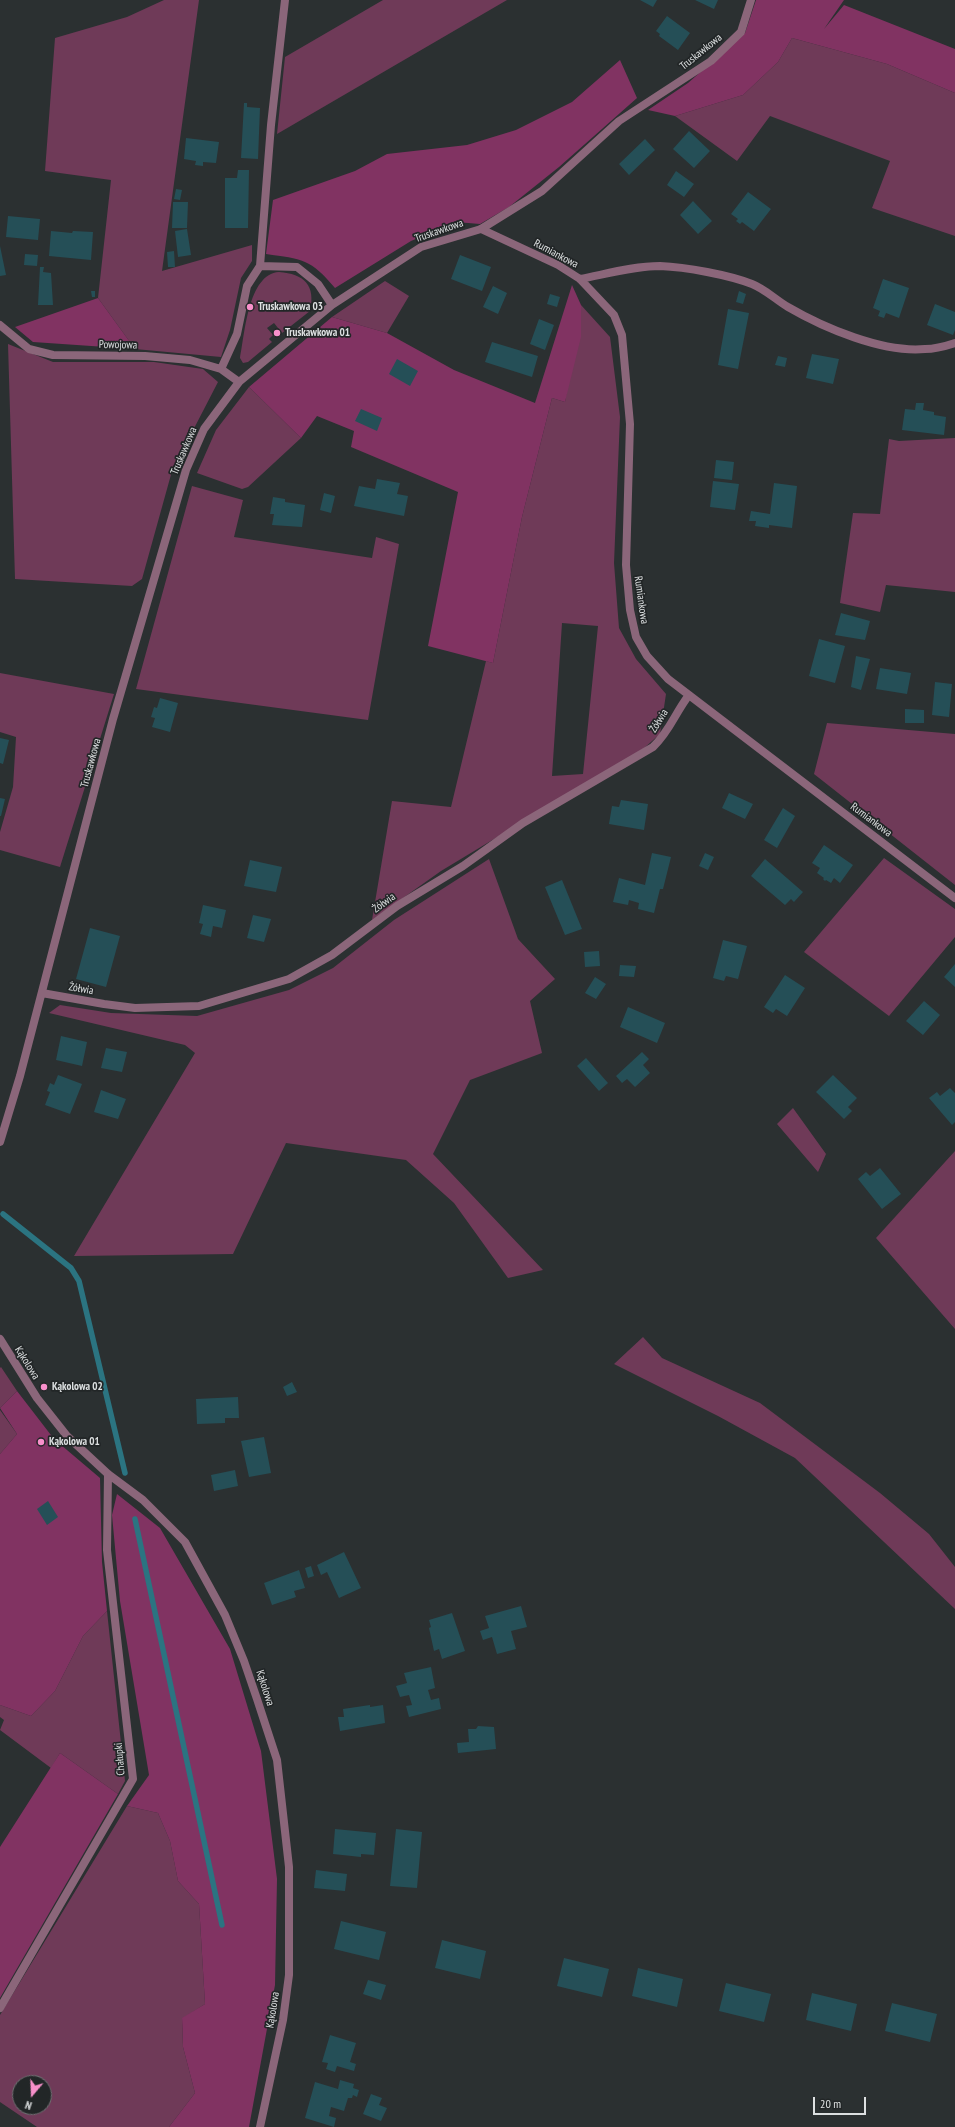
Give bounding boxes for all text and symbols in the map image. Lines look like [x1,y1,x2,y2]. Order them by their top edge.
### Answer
street label: Truskawkowa [677,31,725,73]
street label: Truskawkowa [413,217,465,245]
street label: Rumiankowa [531,237,581,271]
place label: Truskawkowa 03 [258,300,323,314]
marker: Truskawkowa 03 [245,302,255,312]
place label: Truskawkowa 01 [285,326,350,340]
marker: Truskawkowa 01 [272,328,282,338]
street label: Powojowa [99,338,137,352]
street label: Truskawkowa [168,425,200,477]
street label: Rumiankowa [631,575,651,625]
street label: Żółwia [647,707,671,735]
street label: Truskawkowa [78,737,104,789]
street label: Rumiankowa [848,800,894,840]
street label: Żółwia [370,890,398,916]
street label: Żółwia [68,980,94,998]
street label: Kąkolowa [12,1344,42,1382]
place label: Kąkolowa 02 [52,1380,103,1394]
marker: Kąkolowa 02 [39,1382,49,1392]
place label: Kąkolowa 01 [49,1435,100,1449]
marker: Kąkolowa 01 [36,1437,46,1447]
street label: Kąkolowa [253,1669,277,1707]
street label: Chałupki [112,1742,128,1776]
street label: Kąkolowa [264,1991,282,2029]
north arrow [12,2075,52,2115]
scale bar [815,2089,868,2115]
text: 20 m [820,2096,841,2111]
text: N [23,2098,34,2113]

